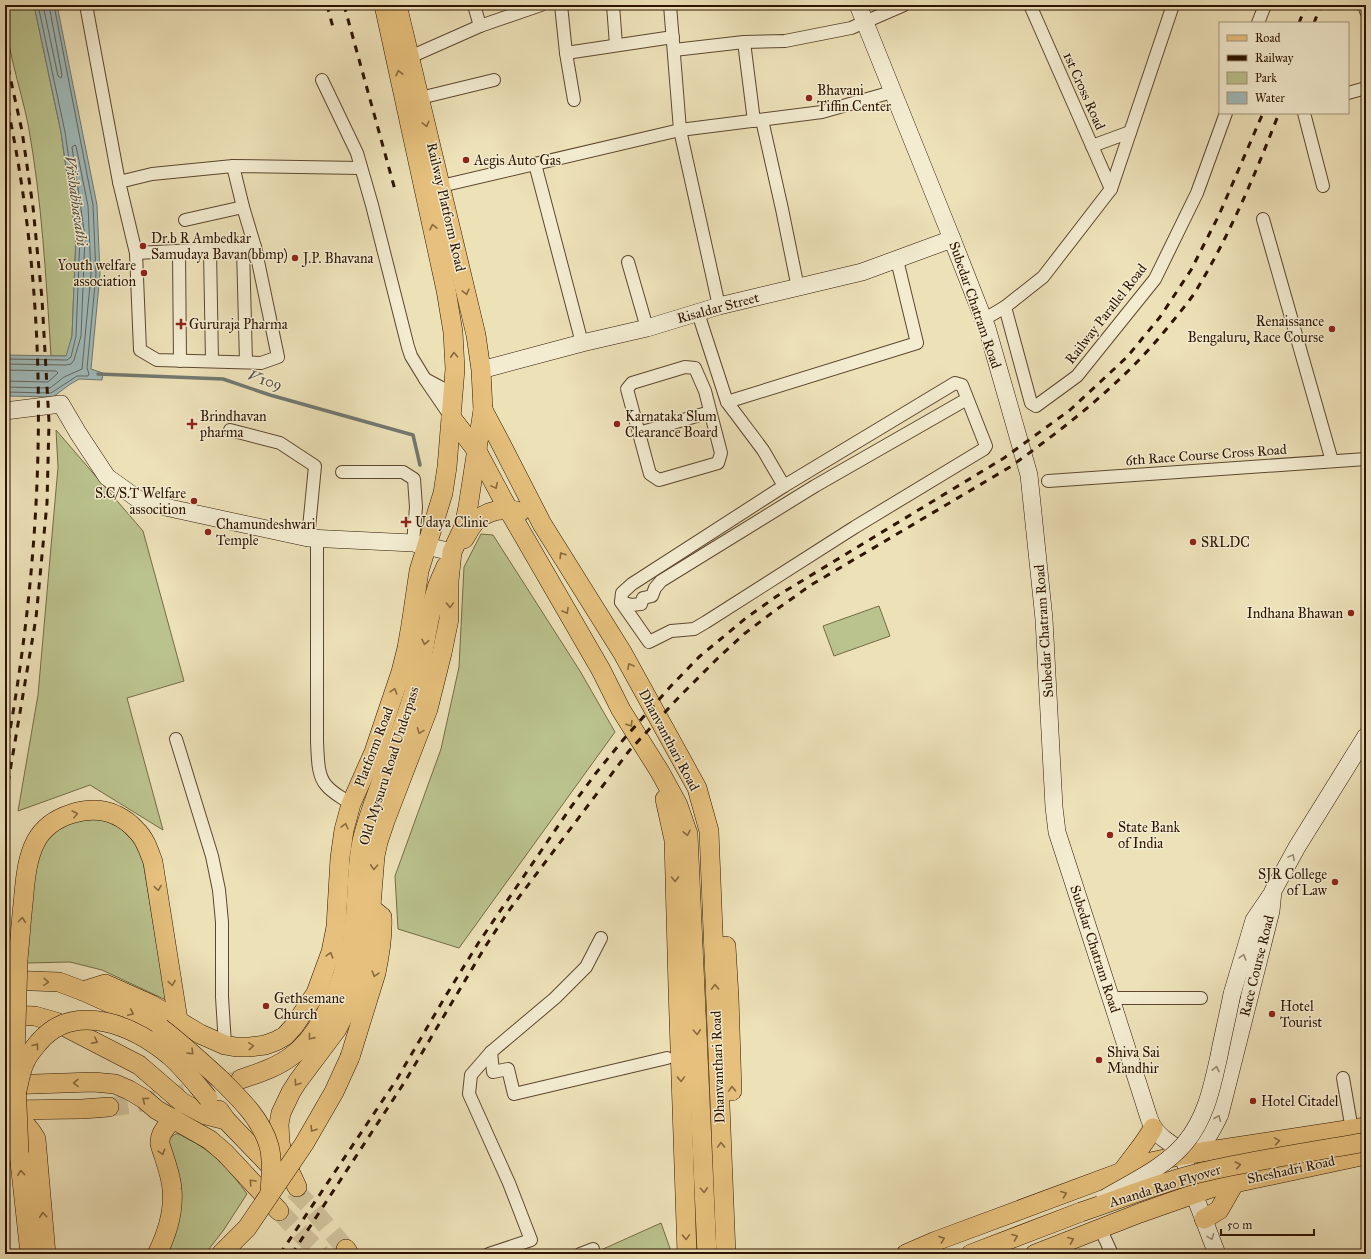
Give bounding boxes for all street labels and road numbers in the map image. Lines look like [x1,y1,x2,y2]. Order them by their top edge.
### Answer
street label: 1st Cross Road [1059,49,1109,133]
street label: Railway Platform Road [423,141,469,273]
street label: Subedar Chatram Road [945,239,1005,371]
street label: Railway Parallel Road [1062,260,1150,368]
street label: Risaldar Street [675,289,761,327]
street label: 6th Race Course Cross Road [1125,441,1287,469]
street label: Subedar Chatram Road [1031,564,1057,698]
street label: Old Mysuru Road Underpass [355,685,423,847]
street label: Dhanvanthari Road [635,686,703,794]
street label: Platform Road [351,705,397,789]
street label: Subedar Chatram Road [1066,883,1124,1015]
street label: Race Course Road [1236,914,1278,1018]
street label: Dhanvanthari Road [708,1010,728,1124]
street label: Sheshadri Road [1246,1152,1336,1188]
street label: Ananda Rao Flyover [1106,1161,1224,1211]

